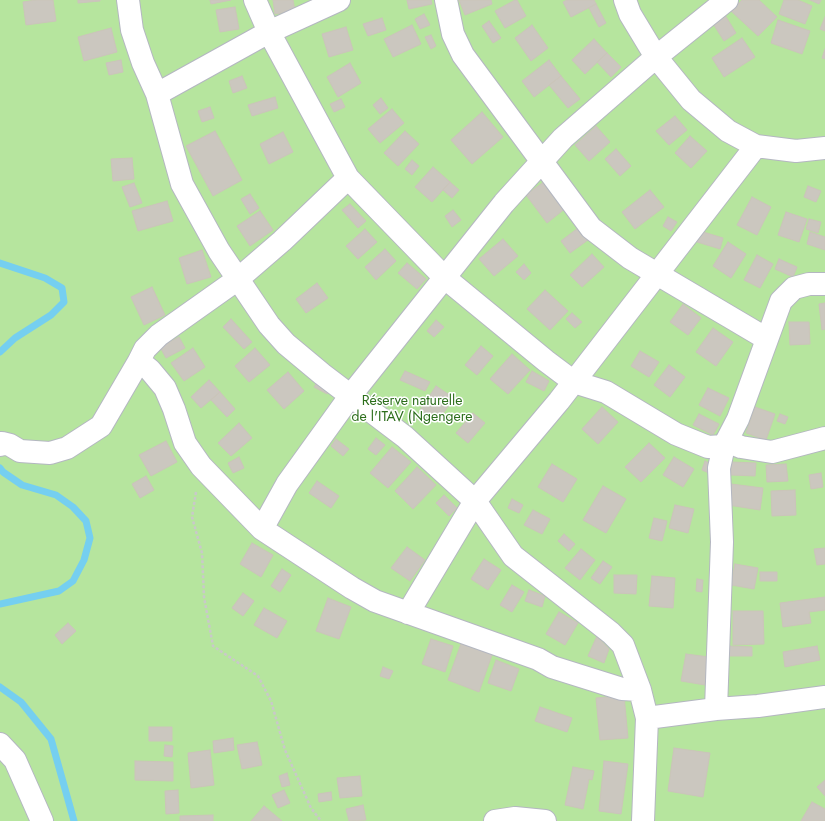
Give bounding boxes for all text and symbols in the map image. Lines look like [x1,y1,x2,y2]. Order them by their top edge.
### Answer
park label: Réserve naturelle de l'ITAV (Ngengere [351,394,473,426]

